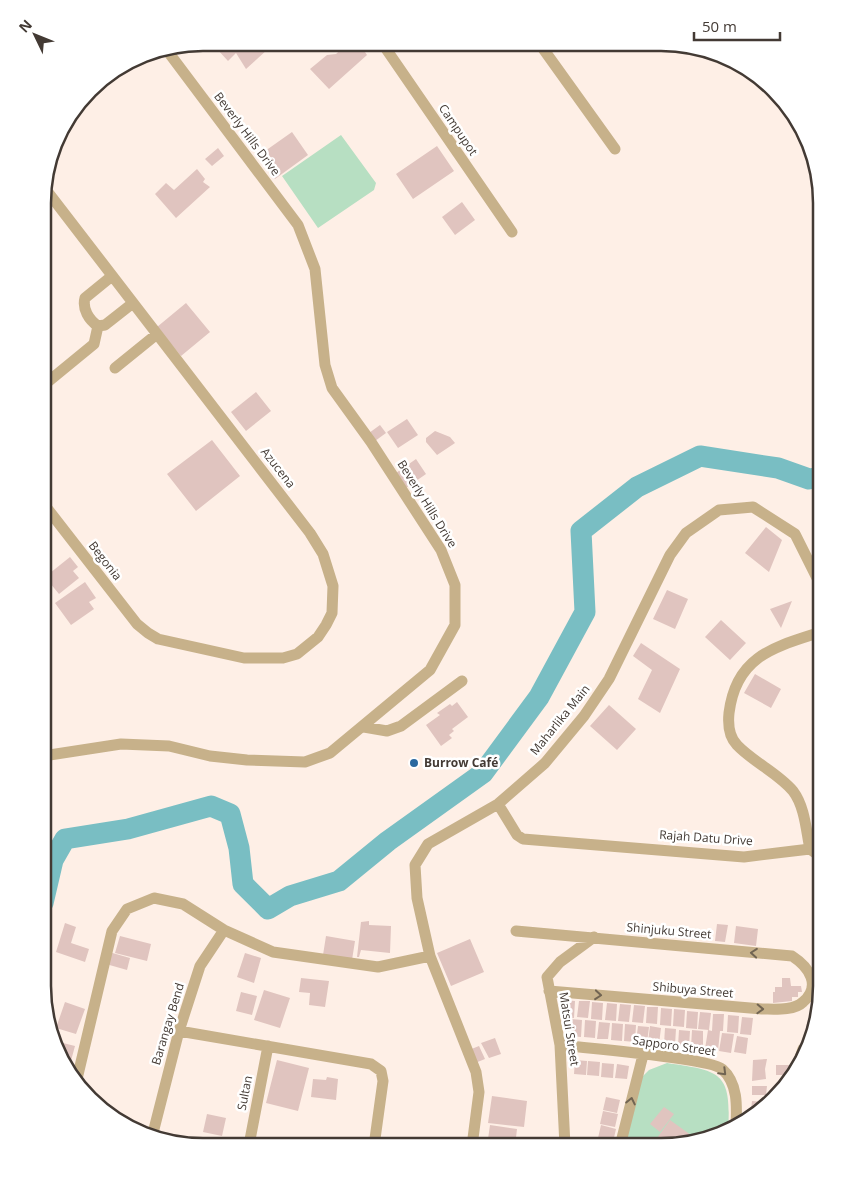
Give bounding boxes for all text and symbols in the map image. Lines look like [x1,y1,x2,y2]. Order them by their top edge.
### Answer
north arrow [10,10,60,60]
scale bar [694,10,780,42]
text: N [14,15,36,36]
text: 50 m [702,16,737,36]
street label: Beverly Hills Drive [210,88,285,179]
street label: Campupot [435,101,482,159]
street label: Azucena [257,444,300,491]
street label: Beverly Hills Drive [394,457,461,551]
street label: Begonia [85,538,126,584]
street label: Maharlika Main [526,681,593,759]
place label: Burrow Café [424,754,498,771]
marker: Burrow Café [408,757,420,769]
street label: Rajah Datu Drive [659,826,754,849]
street label: Shinjuku Street [626,918,712,943]
one-way arrow [750,948,758,959]
street label: Shibuya Street [652,978,734,1001]
street label: Barangay Bend [147,981,188,1067]
one-way arrow [594,990,602,1001]
street label: Matsui Street [555,991,584,1067]
one-way arrow [756,1003,764,1014]
street label: Sapporo Street [631,1031,717,1060]
one-way arrow [717,1066,726,1075]
street label: Sultan [233,1074,256,1112]
one-way arrow [625,1096,636,1105]

